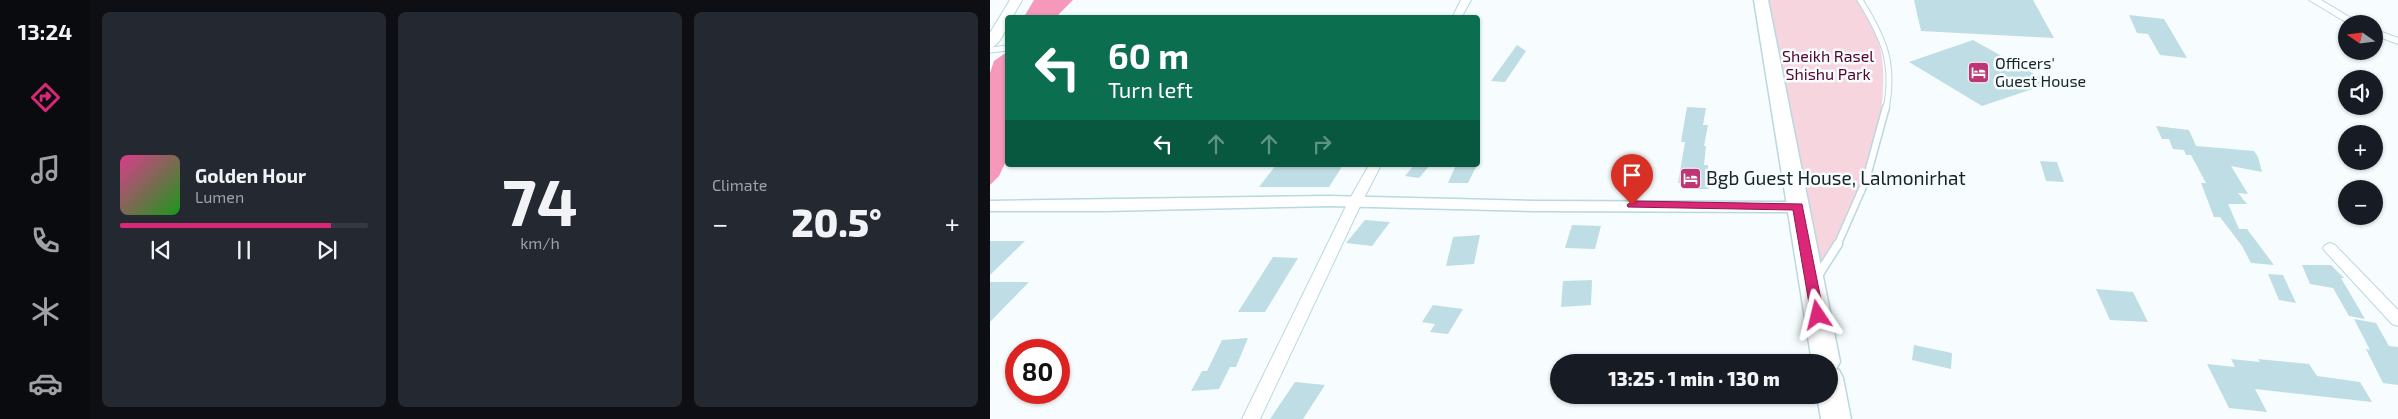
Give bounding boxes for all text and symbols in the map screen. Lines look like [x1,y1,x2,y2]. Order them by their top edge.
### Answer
north arrow [2338,15,2382,60]
map controls [2338,15,2383,225]
text: 13:24 [18,18,72,44]
text: 60 m [1108,34,1189,76]
icon: left [1025,35,1090,100]
park label: Sheikh Rasel Shishu Park [1782,46,1874,83]
place label: Officers' Guest House [1995,53,2086,90]
hotel icon: Officers' Guest House [1967,60,1991,84]
button: sound [2338,70,2383,115]
text: Turn left [1108,76,1193,102]
icon: directions [28,80,63,115]
button: + [2338,125,2383,170]
icon: left [1149,130,1177,158]
icon: ahead [1202,130,1230,158]
icon: ahead [1255,130,1283,158]
icon: right [1308,130,1336,158]
icon: music [28,152,63,187]
pin [1611,154,1653,205]
text: 74 [502,161,578,239]
icon: arrive [1618,161,1646,189]
text: Golden Hour [195,164,306,187]
hotel icon: Bgb Guest House, Lalmonirhat [1678,166,1702,190]
place label: Bgb Guest House, Lalmonirhat [1706,166,1966,189]
text: Climate [712,175,767,194]
button: − [2338,180,2383,225]
text: Lumen [195,187,244,206]
text: 20.5° [791,199,882,245]
text: − [712,206,728,240]
text: + [945,206,960,240]
icon: phone [28,223,63,258]
text: km/h [520,233,560,252]
icon: previous [147,236,175,264]
icon: pause [230,236,258,264]
icon: next [313,236,341,264]
position arrow [1791,288,1843,340]
icon: climate [28,294,63,329]
speed limit sign: 80 [1005,339,1070,404]
icon: car [28,366,63,401]
text: 13:25 · 1 min · 130 m [1608,367,1780,390]

